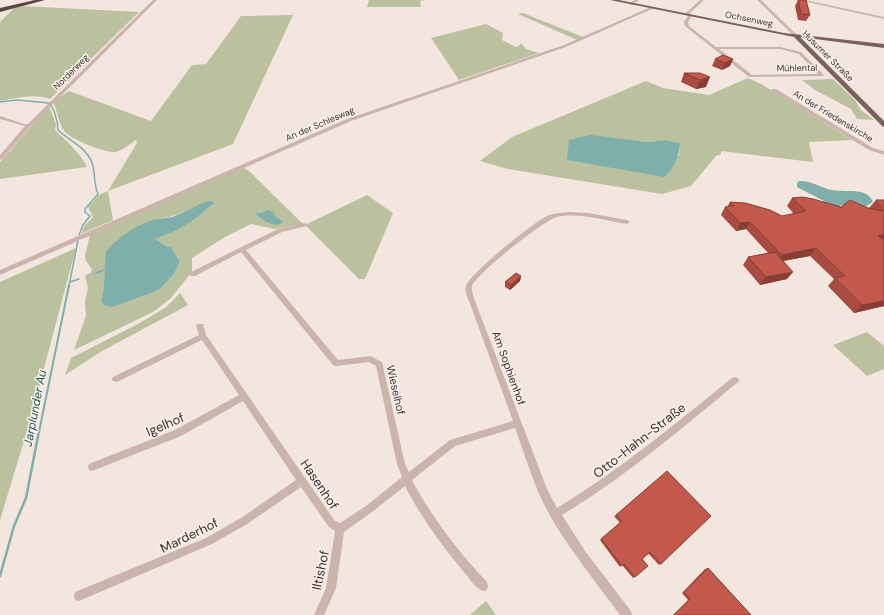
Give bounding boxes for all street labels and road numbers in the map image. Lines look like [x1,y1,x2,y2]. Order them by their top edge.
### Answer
street label: Ochsenweg [724,8,774,30]
street label: Husumer Straße [800,28,856,84]
street label: Norderweg [51,52,91,92]
street label: Mühlental [777,62,817,74]
street label: An der Friedenskirche [791,87,875,145]
street label: An der Schleswag [284,104,356,144]
street label: Am Sophienhof [489,329,529,407]
street label: Wieselhof [384,364,409,416]
street label: Otto-Hahn-Straße [590,399,689,482]
street label: Igelhof [143,409,187,440]
street label: Hasenhof [297,456,343,513]
street label: Marderhof [157,514,222,557]
street label: Iltishof [308,548,333,592]

